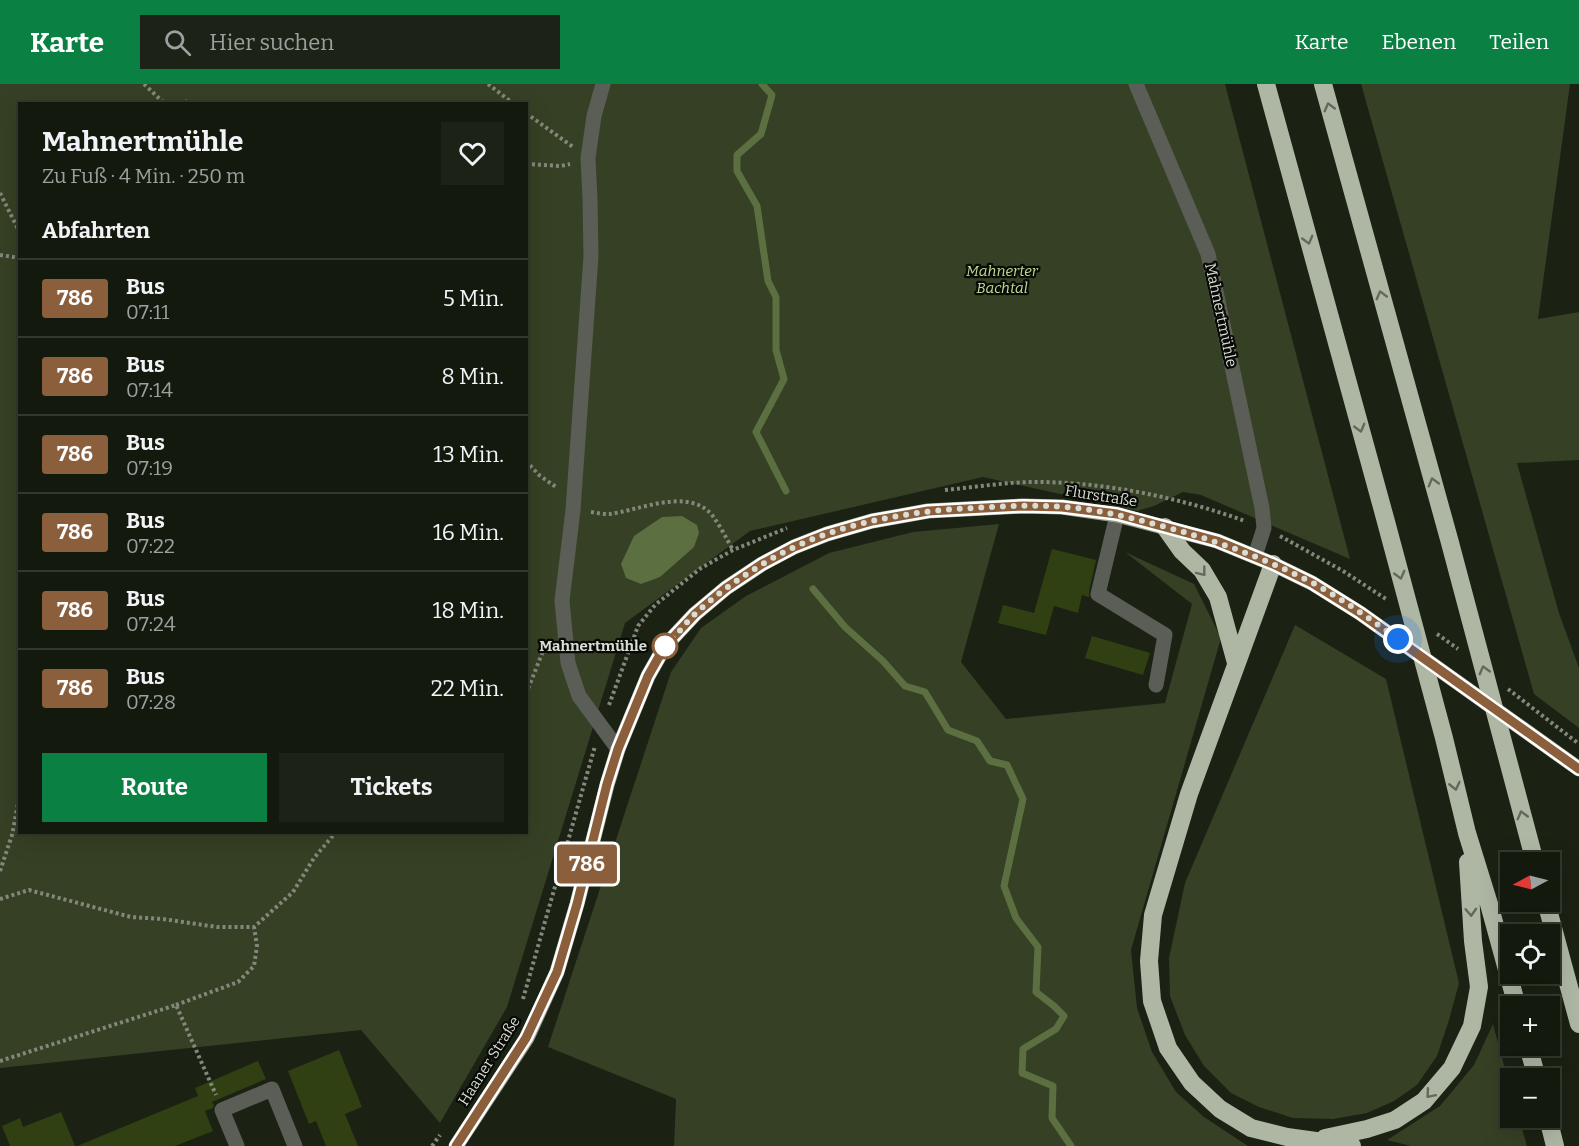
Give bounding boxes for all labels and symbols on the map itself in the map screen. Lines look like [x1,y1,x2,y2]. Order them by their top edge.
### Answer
one-way arrow [1324,102,1336,112]
one-way arrow [1301,234,1314,244]
street label: Mahnertmühle [1201,261,1241,369]
park label: Mahnerter Bachtal [966,262,1039,297]
one-way arrow [1375,290,1388,300]
one-way arrow [1353,422,1365,432]
one-way arrow [1428,477,1440,488]
street label: Flurstraße [1064,481,1138,511]
one-way arrow [1194,565,1205,576]
one-way arrow [1393,570,1406,580]
your location [1383,624,1413,654]
marker: Mahnertmühle [652,633,678,659]
place label: Mahnertmühle [539,637,647,655]
one-way arrow [1478,665,1491,675]
one-way arrow [1448,781,1461,791]
one-way arrow [1517,810,1530,820]
line badge: 786 [552,844,622,884]
north arrow [1500,852,1560,912]
one-way arrow [1465,908,1478,917]
street label: Haaner Straße [454,1013,524,1109]
one-way arrow [1426,1087,1437,1097]

